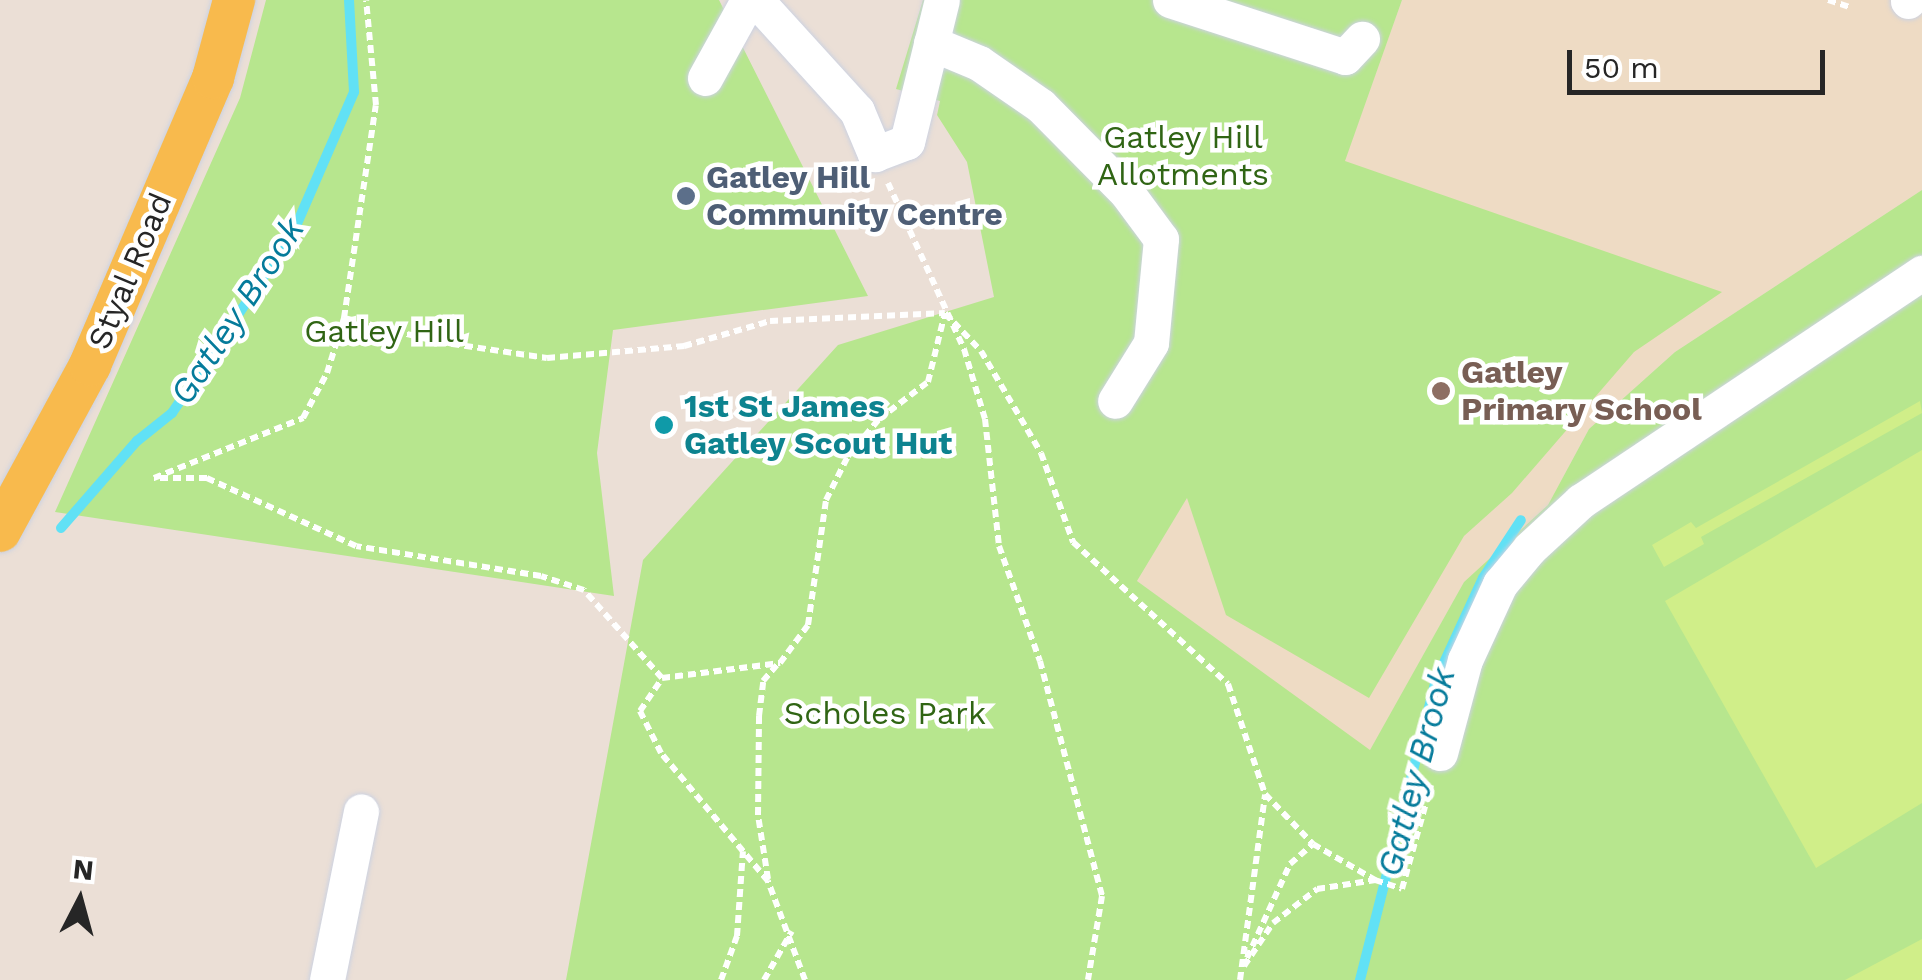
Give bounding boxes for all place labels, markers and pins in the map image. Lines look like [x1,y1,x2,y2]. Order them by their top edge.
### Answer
place label: Gatley Hill Community Centre [706,159,1003,234]
marker: Gatley Hill Community Centre [675,185,697,207]
place label: Gatley Primary School [1461,354,1702,429]
marker: Gatley Primary School [1430,380,1452,402]
place label: 1st St James Gatley Scout Hut [684,388,953,463]
marker: 1st St James Gatley Scout Hut [653,414,675,436]

